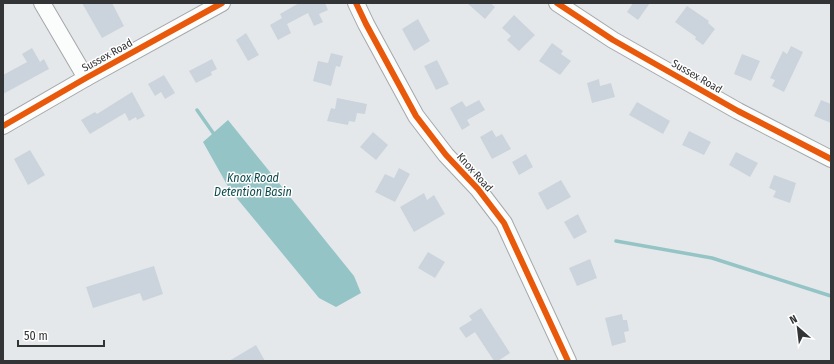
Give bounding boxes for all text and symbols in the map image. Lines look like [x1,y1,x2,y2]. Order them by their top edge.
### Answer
street label: Sussex Road [80,36,135,75]
street label: Sussex Road [669,57,724,96]
street label: Knox Road [454,150,495,194]
water label: Knox Road Detention Basin [214,171,292,199]
north arrow [778,308,818,348]
text: N [788,312,800,327]
scale bar [18,322,104,348]
text: 50 m [24,329,48,343]

